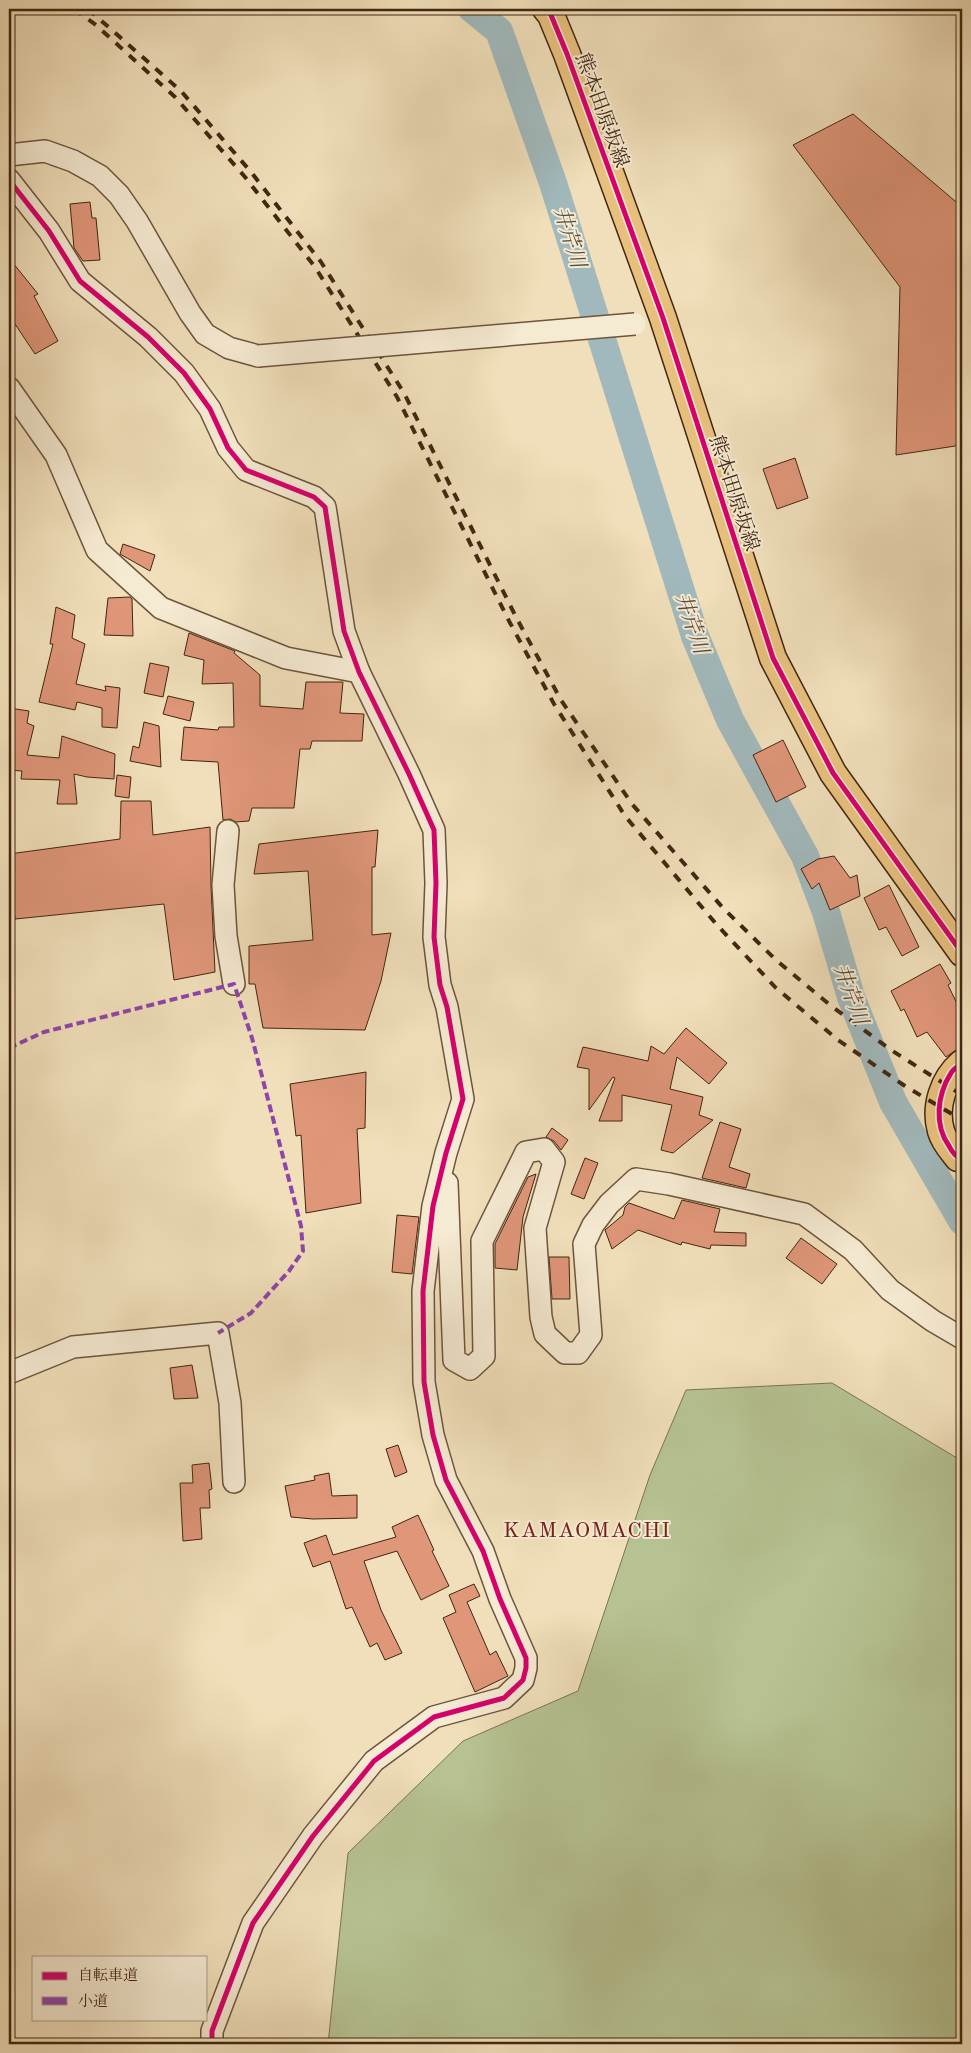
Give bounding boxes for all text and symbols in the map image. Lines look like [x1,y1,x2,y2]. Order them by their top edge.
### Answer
street label: 熊本田原坂線 [571,50,633,170]
water label: 井芹川 [549,204,590,273]
street label: 熊本田原坂線 [705,433,763,554]
water label: 井芹川 [670,590,713,659]
water label: 井芹川 [829,961,873,1030]
district label: KAMAOMACHI [503,1520,671,1542]
legend [32,1956,208,2020]
text: 自転車道 [78,1967,138,1984]
text: 小道 [78,1993,108,2010]

